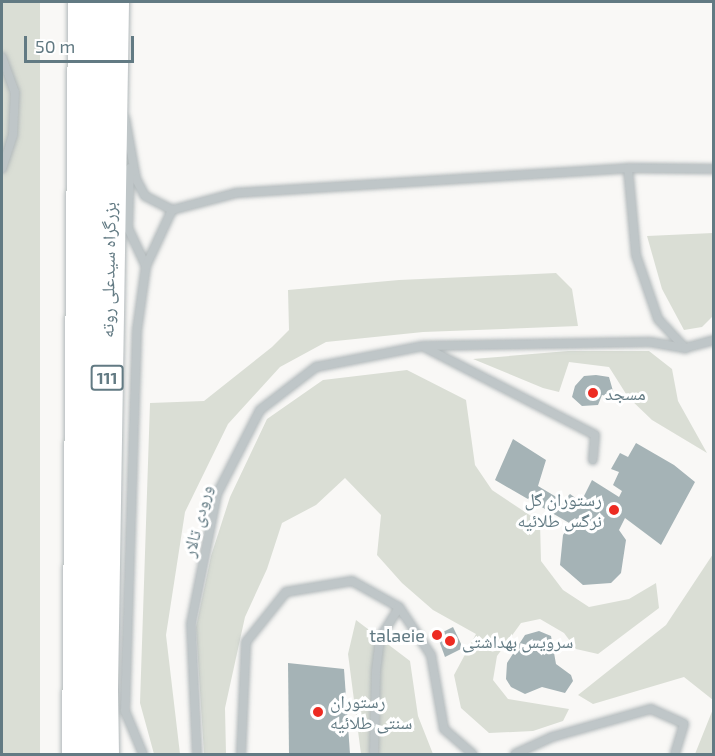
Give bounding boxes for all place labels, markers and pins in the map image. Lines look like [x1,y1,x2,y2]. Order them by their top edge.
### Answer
place label: مسجد [605,382,646,404]
marker: مسجد [586,386,600,400]
place label: رستوران گل نرگس طلائیه [518,489,602,532]
marker: رستوران گل نرگس طلائیه [607,503,621,517]
place label: talaeie [369,624,425,646]
marker: talaeie [430,628,444,642]
place label: سرویس بهداشتی [462,630,573,652]
marker: سرویس بهداشتی [443,634,457,648]
place label: رستوران سنتی طلائیه [330,691,412,734]
marker: رستوران سنتی طلائیه [311,705,325,719]

